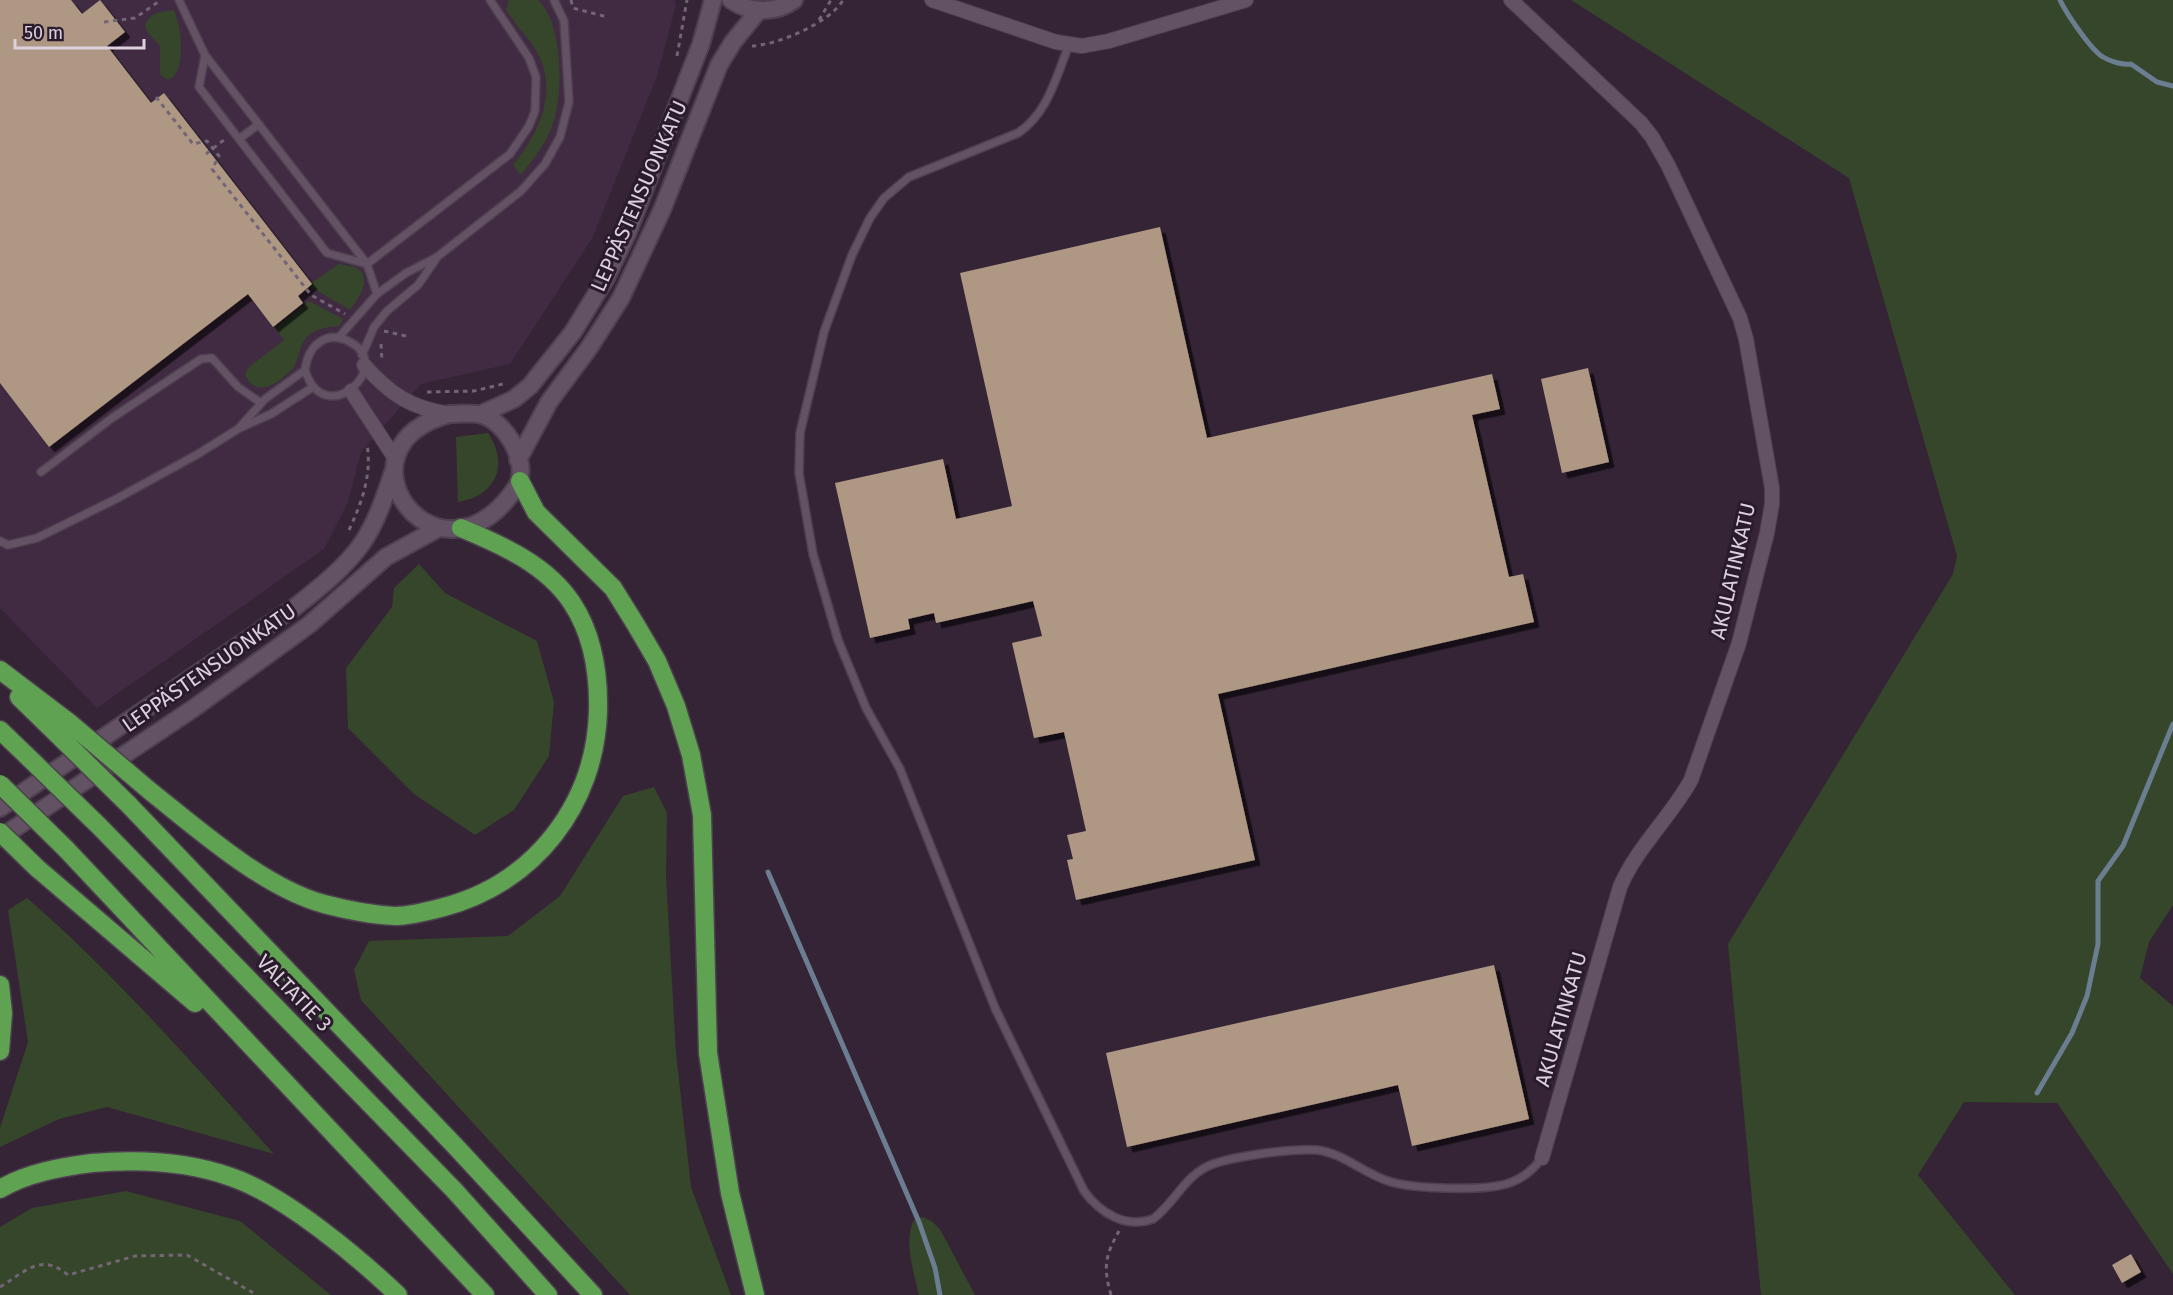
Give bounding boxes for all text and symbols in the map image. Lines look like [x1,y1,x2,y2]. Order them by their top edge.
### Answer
scale bar [15,12,144,50]
text: 50 m [24,22,63,44]
street label: LEPPÄSTENSUONKATU [585,96,693,296]
street label: AKULATINKATU [1705,500,1761,642]
street label: LEPPÄSTENSUONKATU [117,598,301,738]
street label: VALTATIE 3 [251,949,337,1037]
street label: AKULATINKATU [1529,949,1593,1089]

